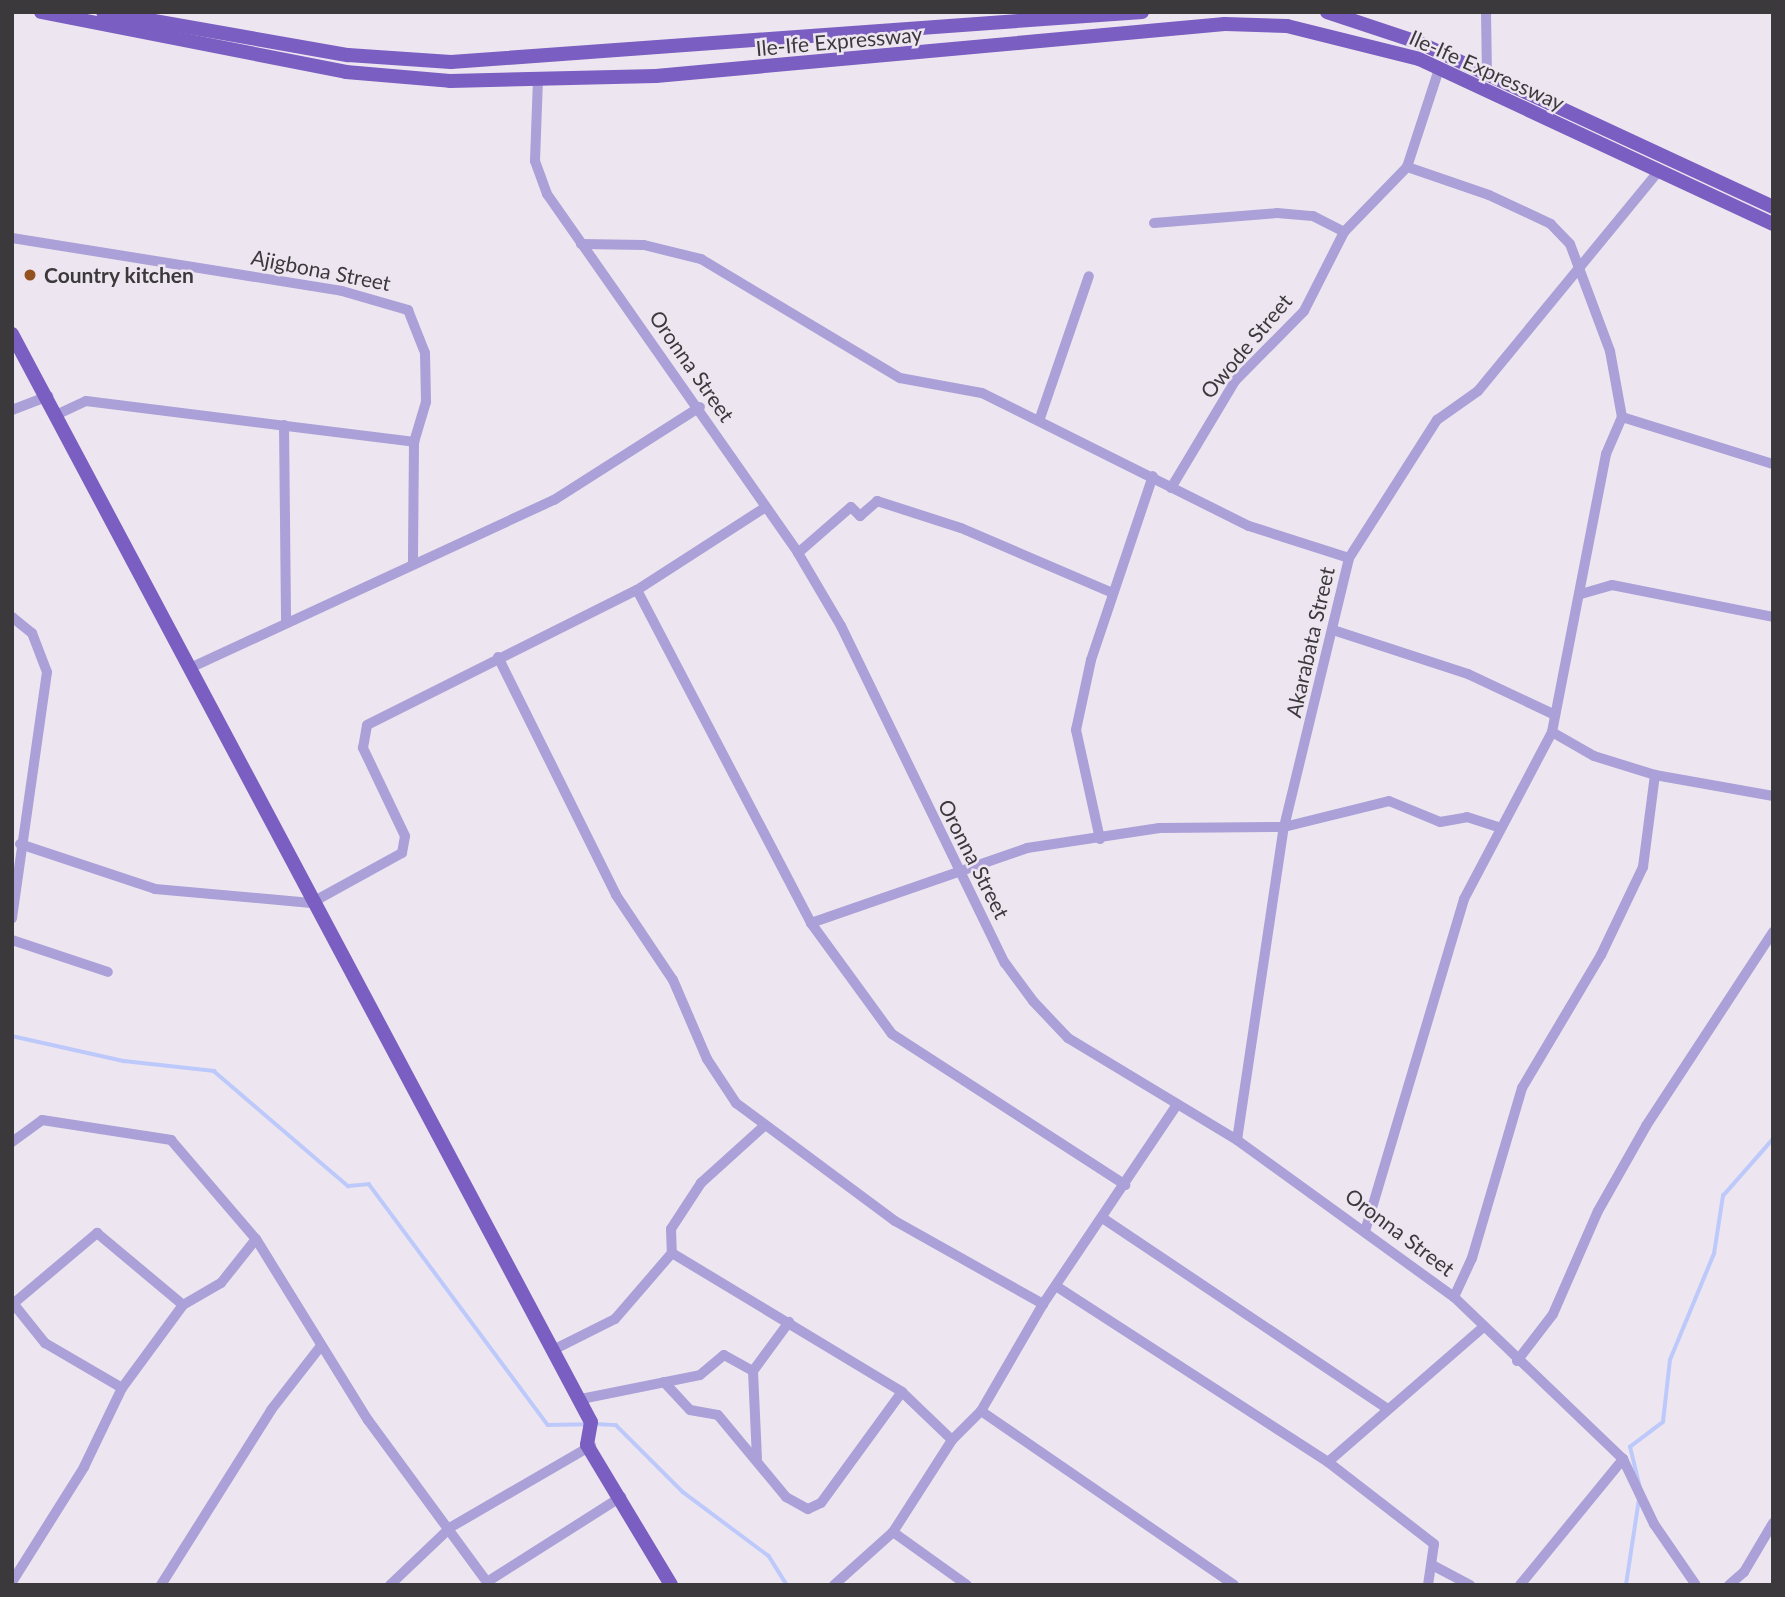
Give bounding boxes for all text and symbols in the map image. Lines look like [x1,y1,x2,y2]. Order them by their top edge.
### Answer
street label: Ile-Ife Expressway [755,21,923,61]
street label: Ile-Ife Expressway [1406,25,1568,115]
street label: Ajigbona Street [249,244,393,296]
place label: Country kitchen [44,262,194,288]
marker: Country kitchen [22,267,38,283]
street label: Owode Street [1195,289,1297,403]
street label: Oronna Street [644,305,740,427]
street label: Akarabata Street [1280,564,1340,720]
street label: Oronna Street [933,795,1015,923]
street label: Oronna Street [1340,1183,1460,1281]

